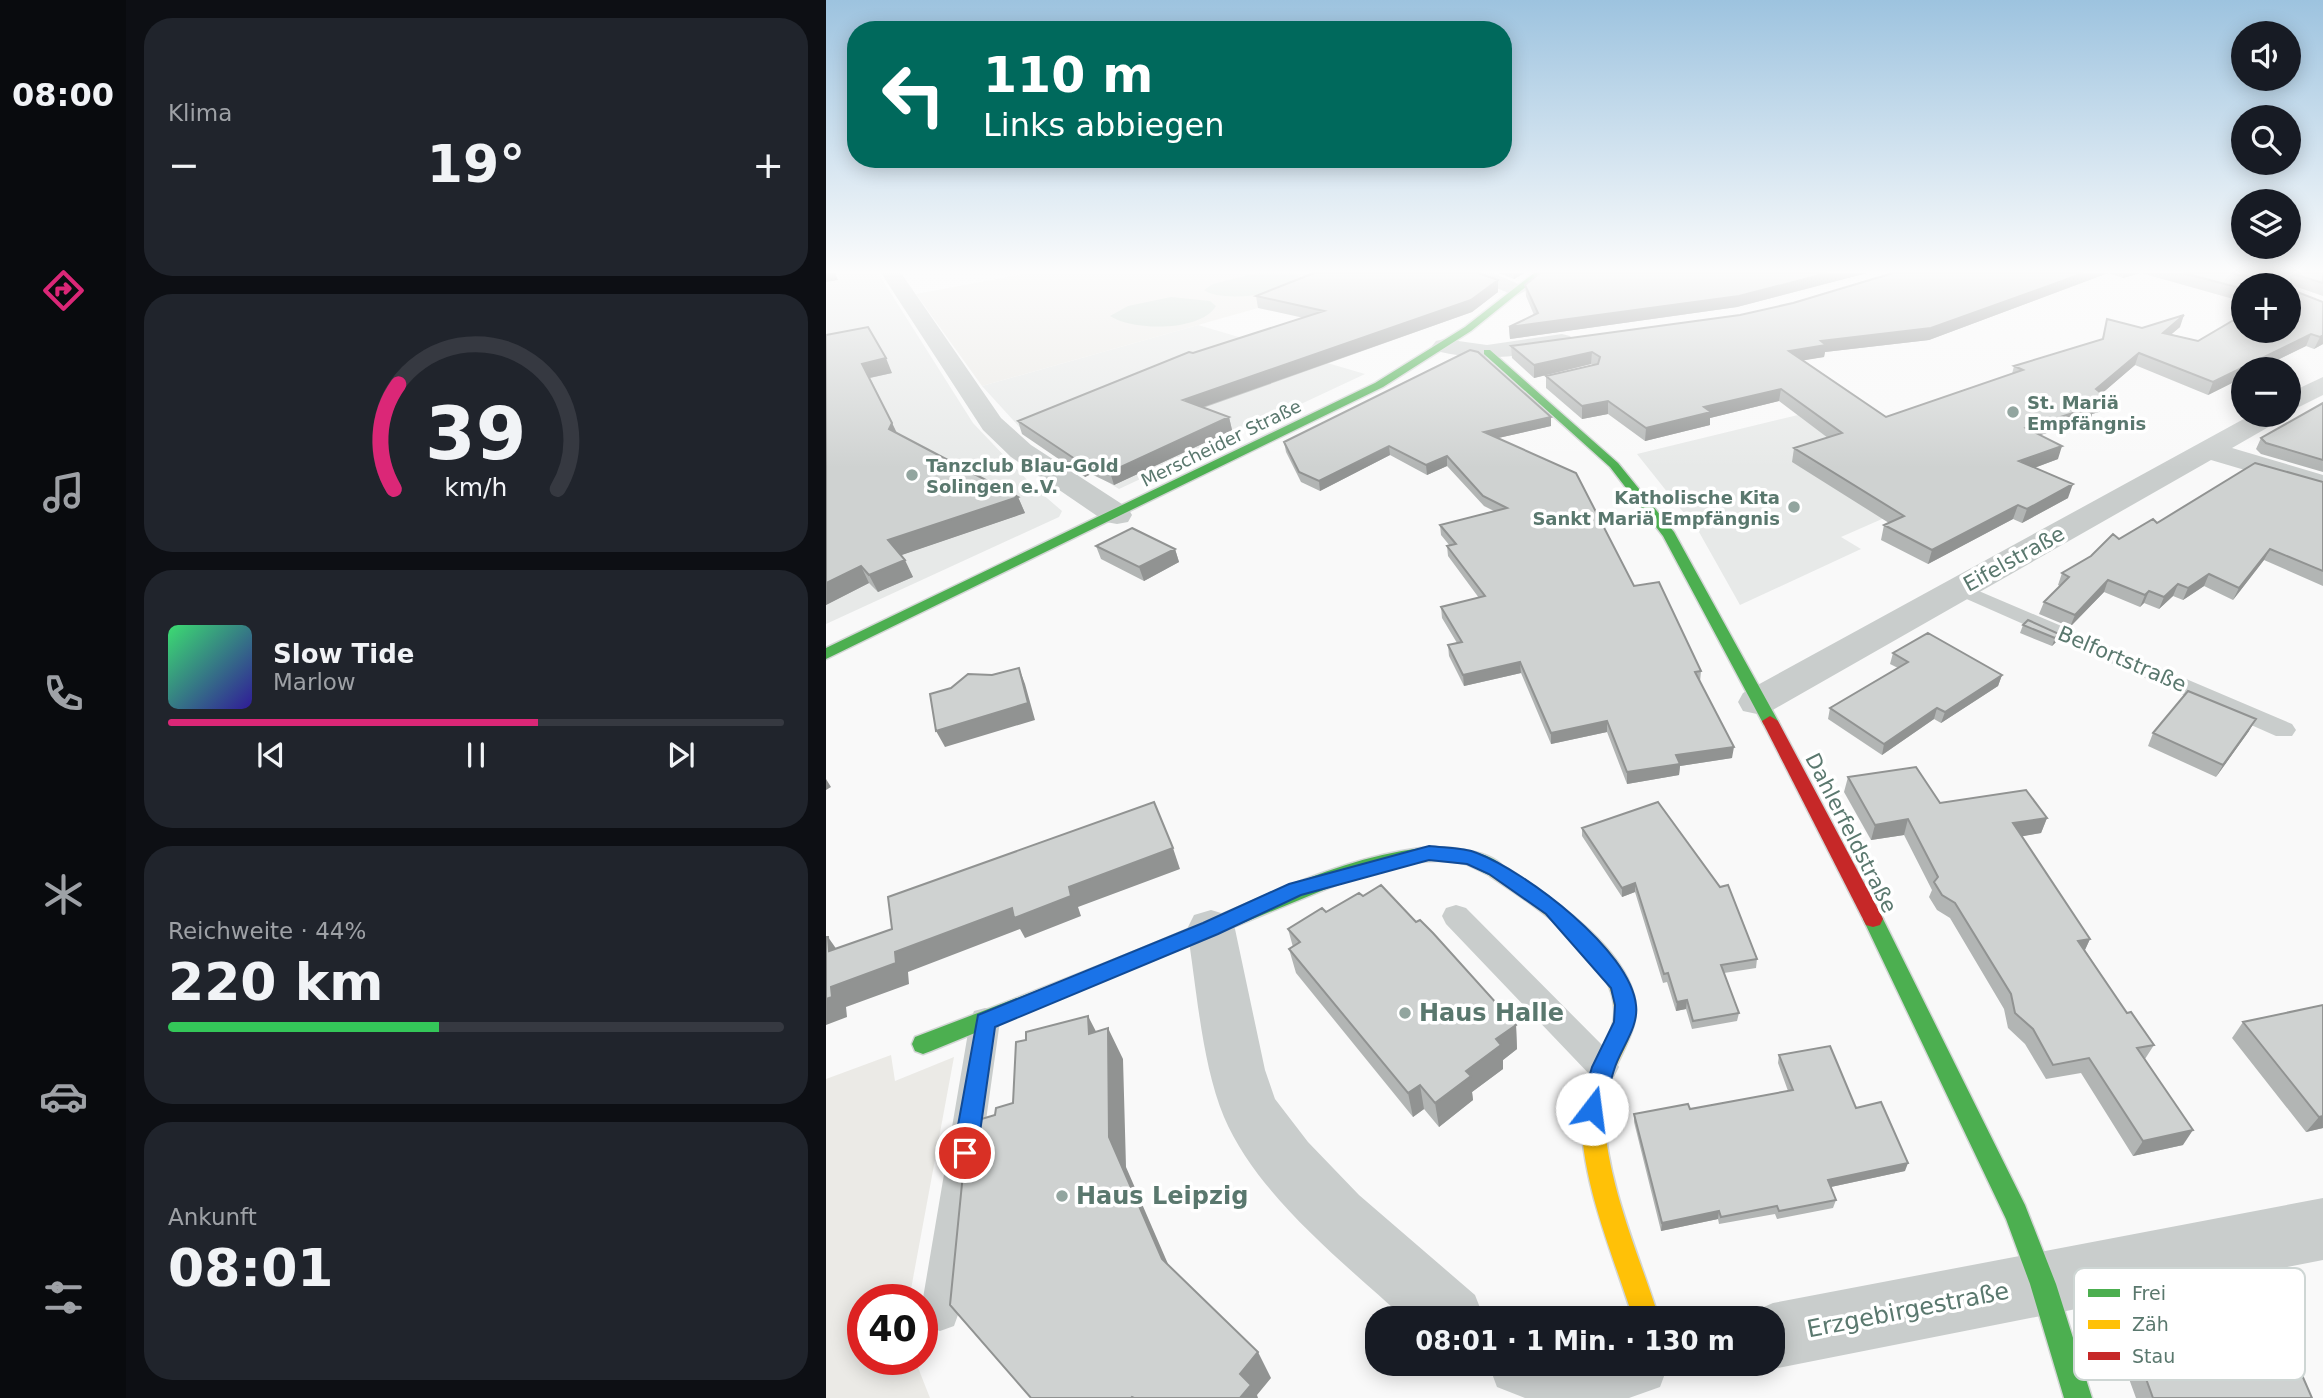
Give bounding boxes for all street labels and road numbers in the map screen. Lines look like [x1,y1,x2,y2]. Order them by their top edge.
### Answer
street label: Merscheider Straße [1137,395,1305,491]
street label: Eifelstraße [1959,521,2069,597]
street label: Belfortstraße [2054,621,2190,697]
street label: Dahlerfeldstraße [1800,749,1902,917]
street label: Erzgebirgestraße [1805,1277,2011,1343]

